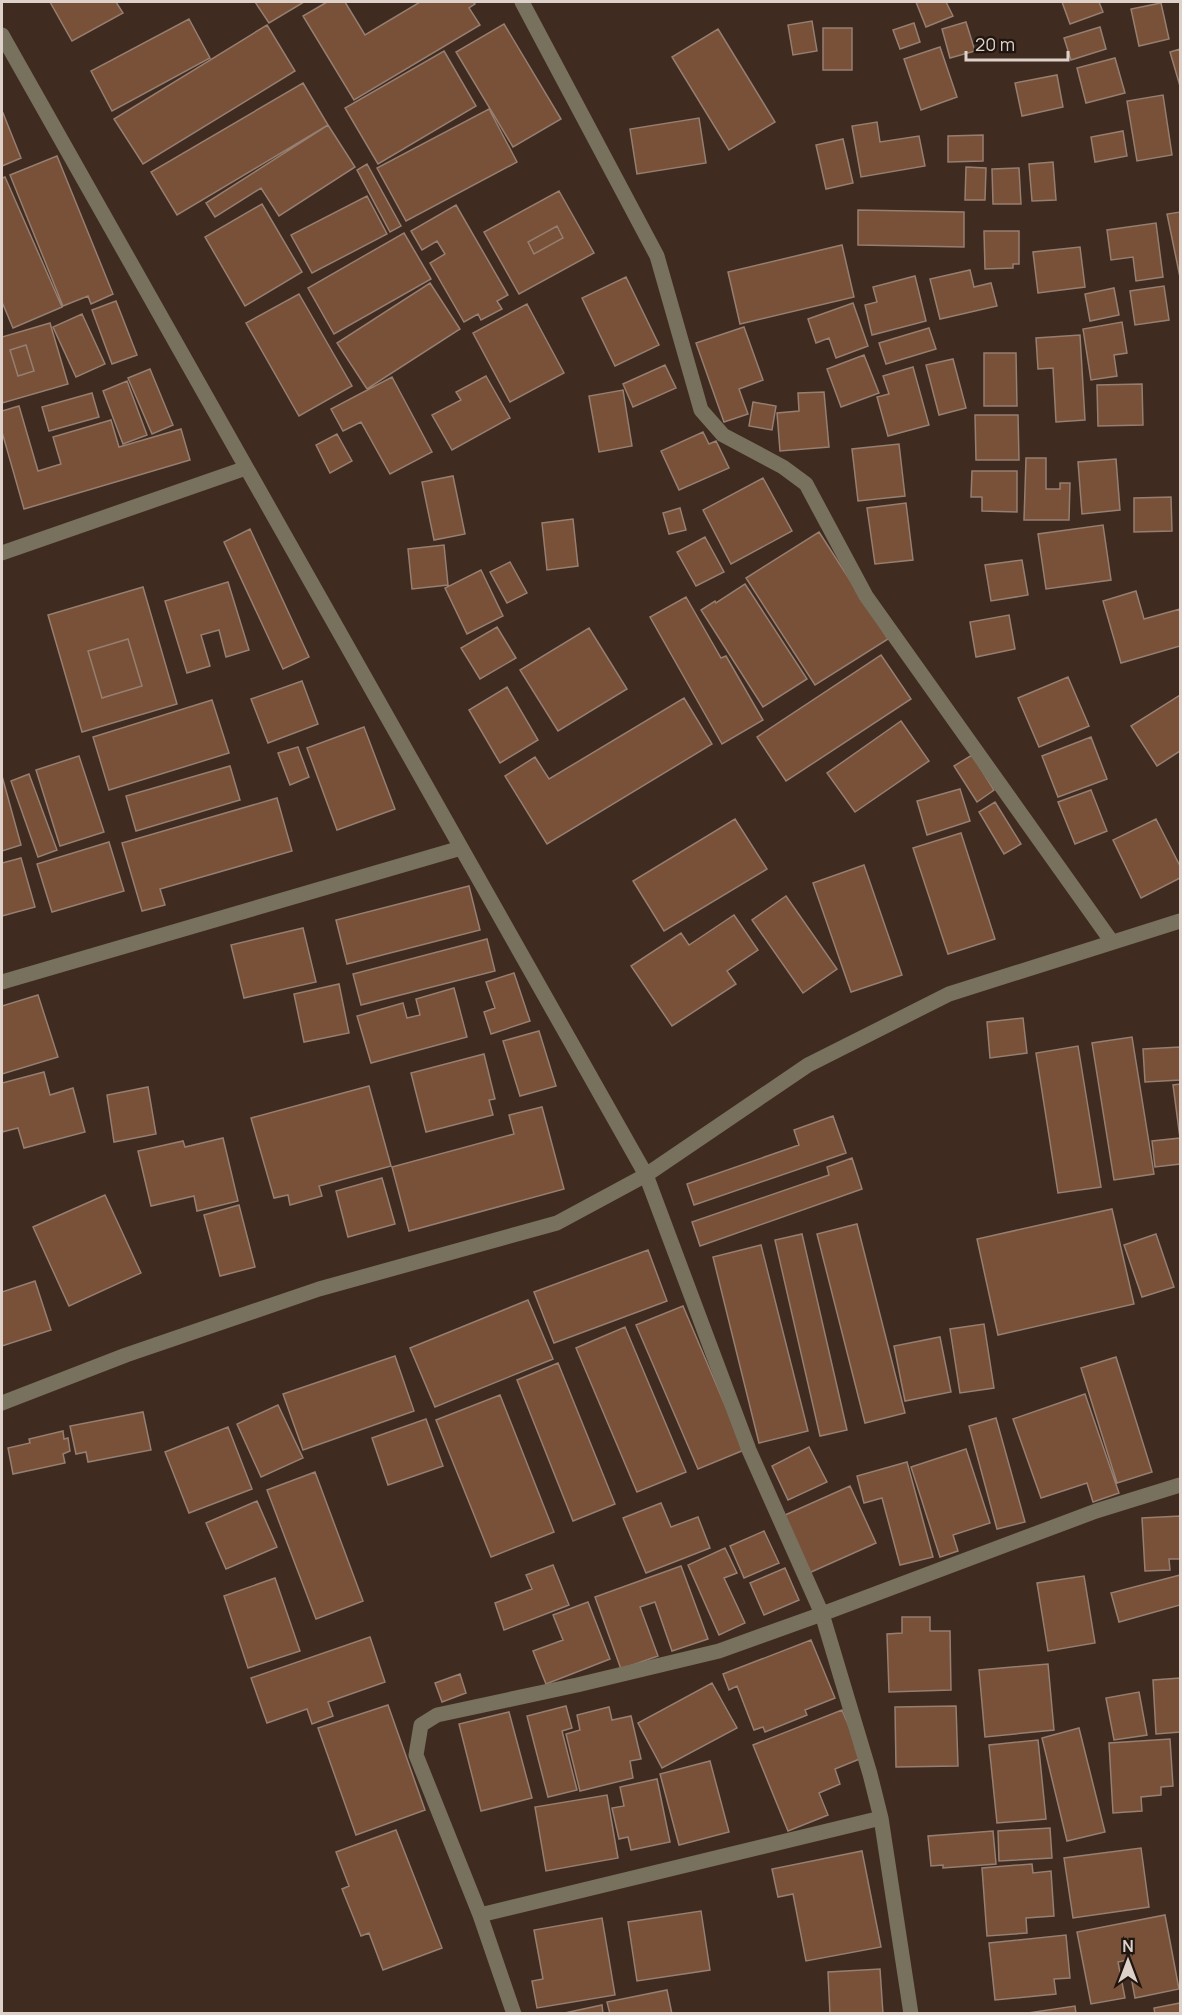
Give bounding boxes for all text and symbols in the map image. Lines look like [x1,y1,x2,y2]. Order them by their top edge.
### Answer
scale bar [966,24,1068,62]
text: 20 m [975,32,1015,56]
north arrow [1098,1931,1158,1991]
text: N [1122,1935,1134,1957]

